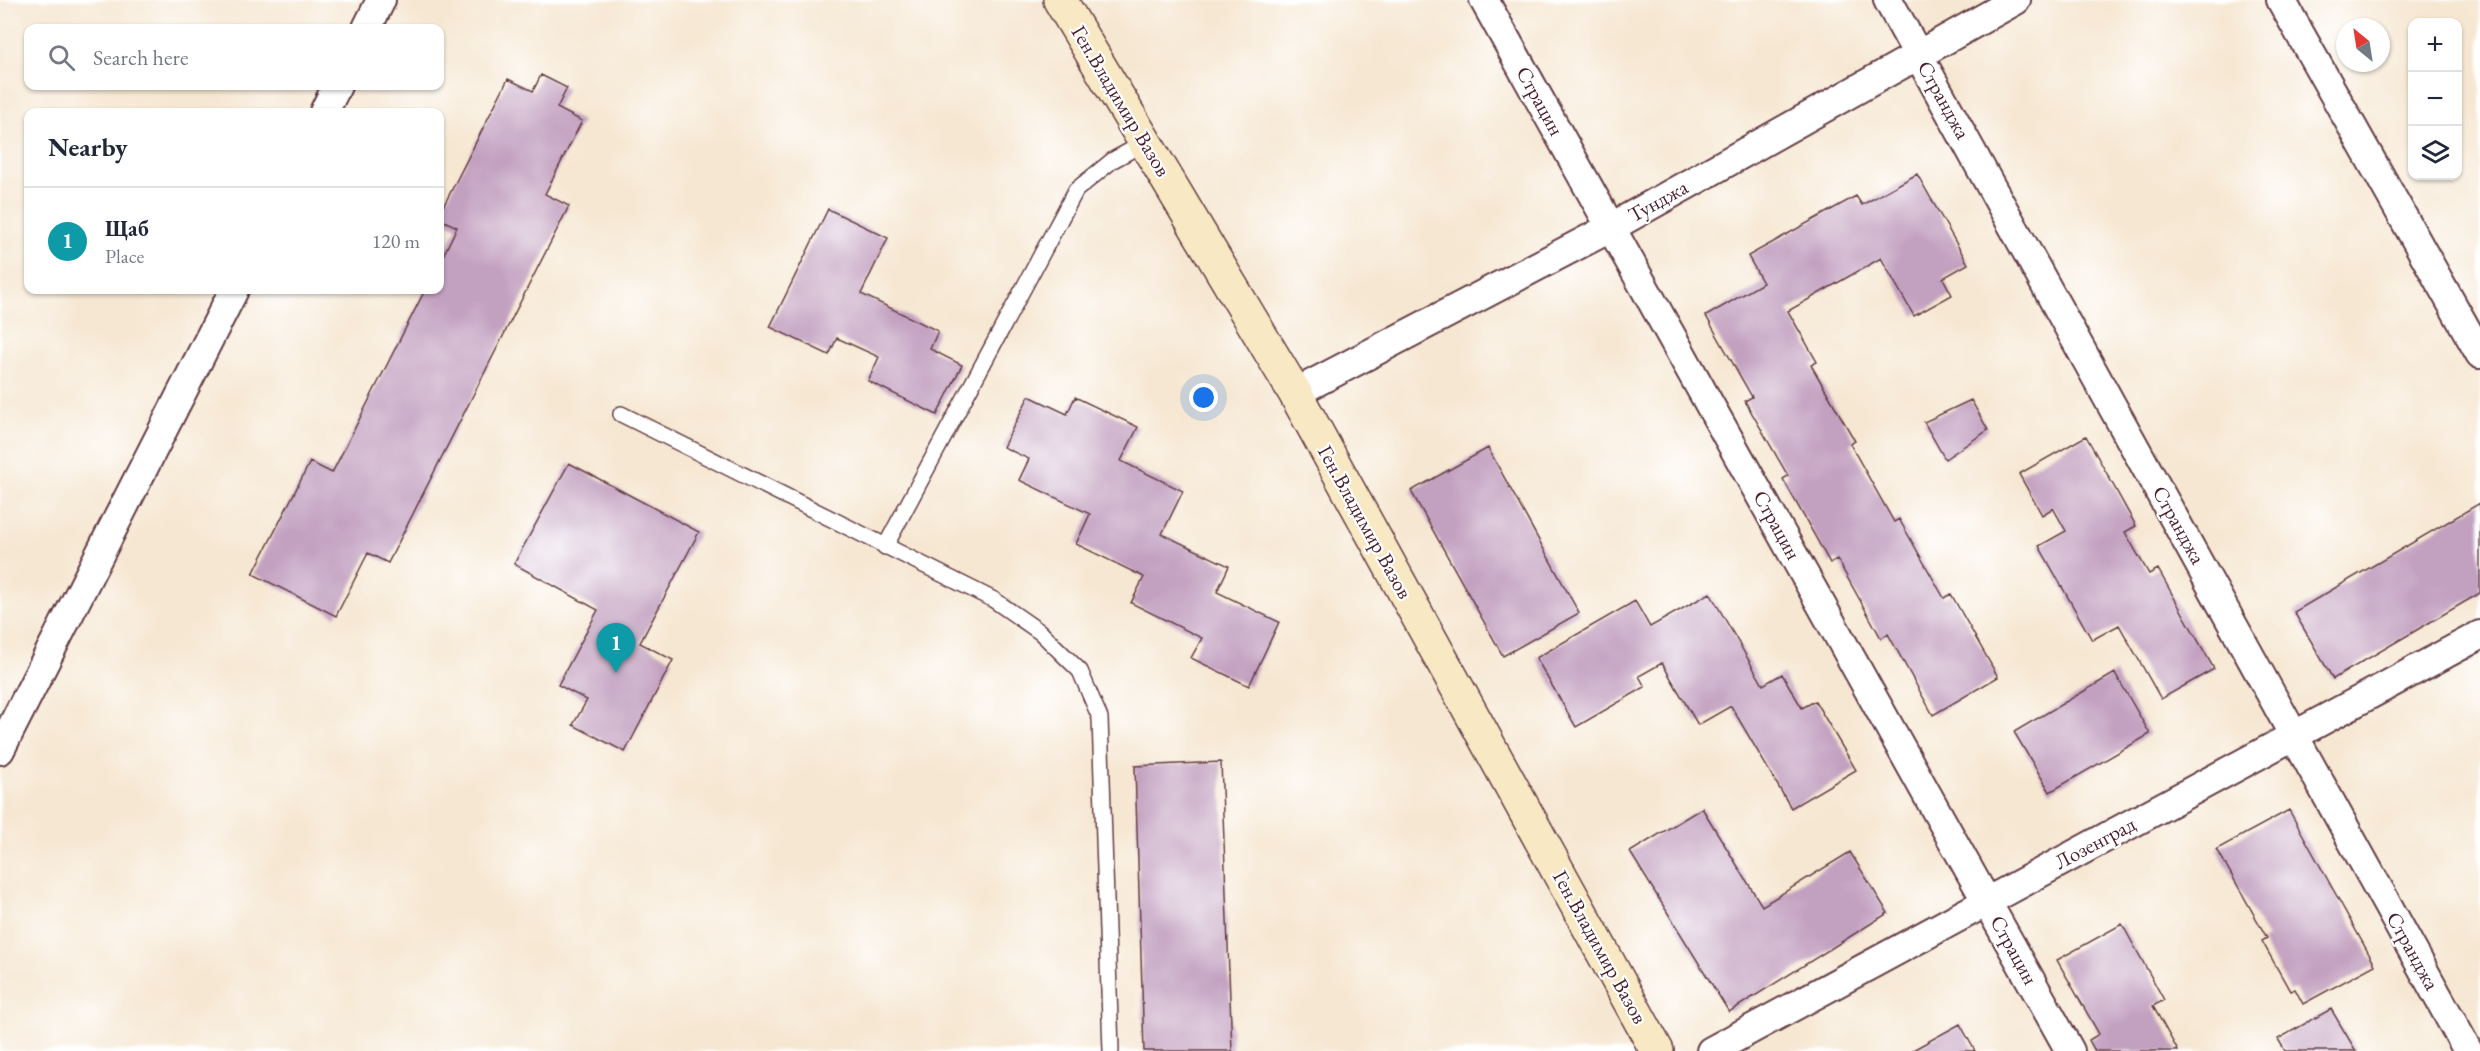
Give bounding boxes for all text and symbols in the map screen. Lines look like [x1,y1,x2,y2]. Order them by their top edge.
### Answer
north arrow [2336,18,2390,72]
map controls [2408,18,2462,180]
button: + [2408,18,2462,72]
street label: Ген.Владимир Вазов [1066,20,1177,181]
search box [24,24,444,90]
icon: search [45,41,78,74]
text: Search here [93,43,188,72]
street label: Странджа [1912,56,1977,144]
street label: Страцин [1510,61,1571,140]
button: − [2408,72,2462,126]
button: layers [2408,126,2462,180]
text: Nearby [48,130,128,164]
street label: Тунджа [1623,173,1693,228]
text: Щаб [105,214,149,243]
text: 1 [62,228,73,254]
text: 120 m [372,228,420,254]
text: Place [105,243,144,269]
your location [1189,383,1218,412]
street label: Ген.Владимир Вазов [1312,440,1419,603]
street label: Странджа [2147,481,2212,569]
street label: Страцин [1747,485,1808,564]
pin: 1 [596,624,636,673]
street label: Лозенград [2050,810,2140,875]
street label: Ген.Владимир Вазов [1547,865,1654,1028]
street label: Странджа [2381,907,2446,995]
street label: Страцин [1984,910,2045,989]

